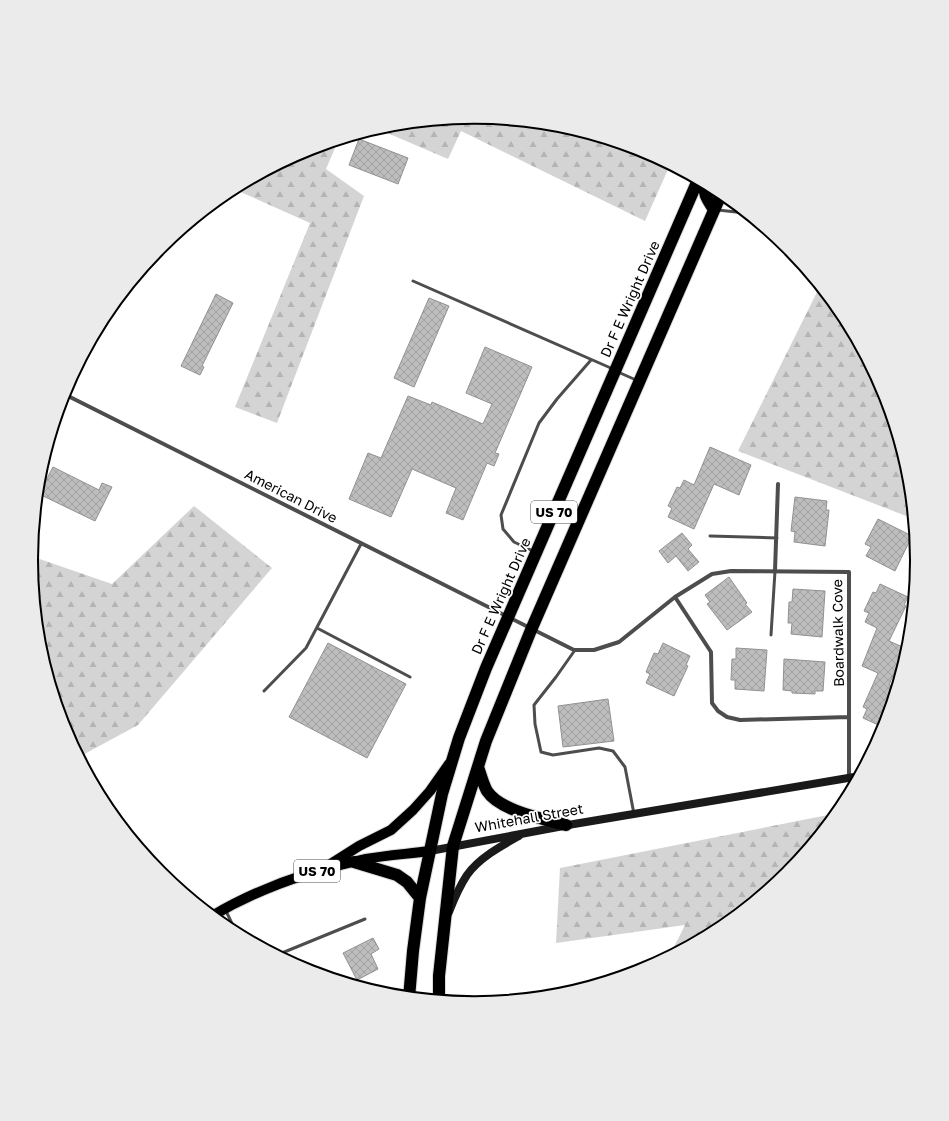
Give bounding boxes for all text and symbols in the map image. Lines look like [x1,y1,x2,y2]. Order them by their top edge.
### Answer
street label: Dr F E Wright Drive [596,238,663,360]
street label: American Drive [242,465,340,526]
road number: US 70 [531,501,577,523]
street label: Dr F E Wright Drive [467,535,534,657]
street label: Boardwalk Cove [828,579,847,687]
street label: Whitehall Street [473,800,585,835]
road number: US 70 [294,860,340,882]

